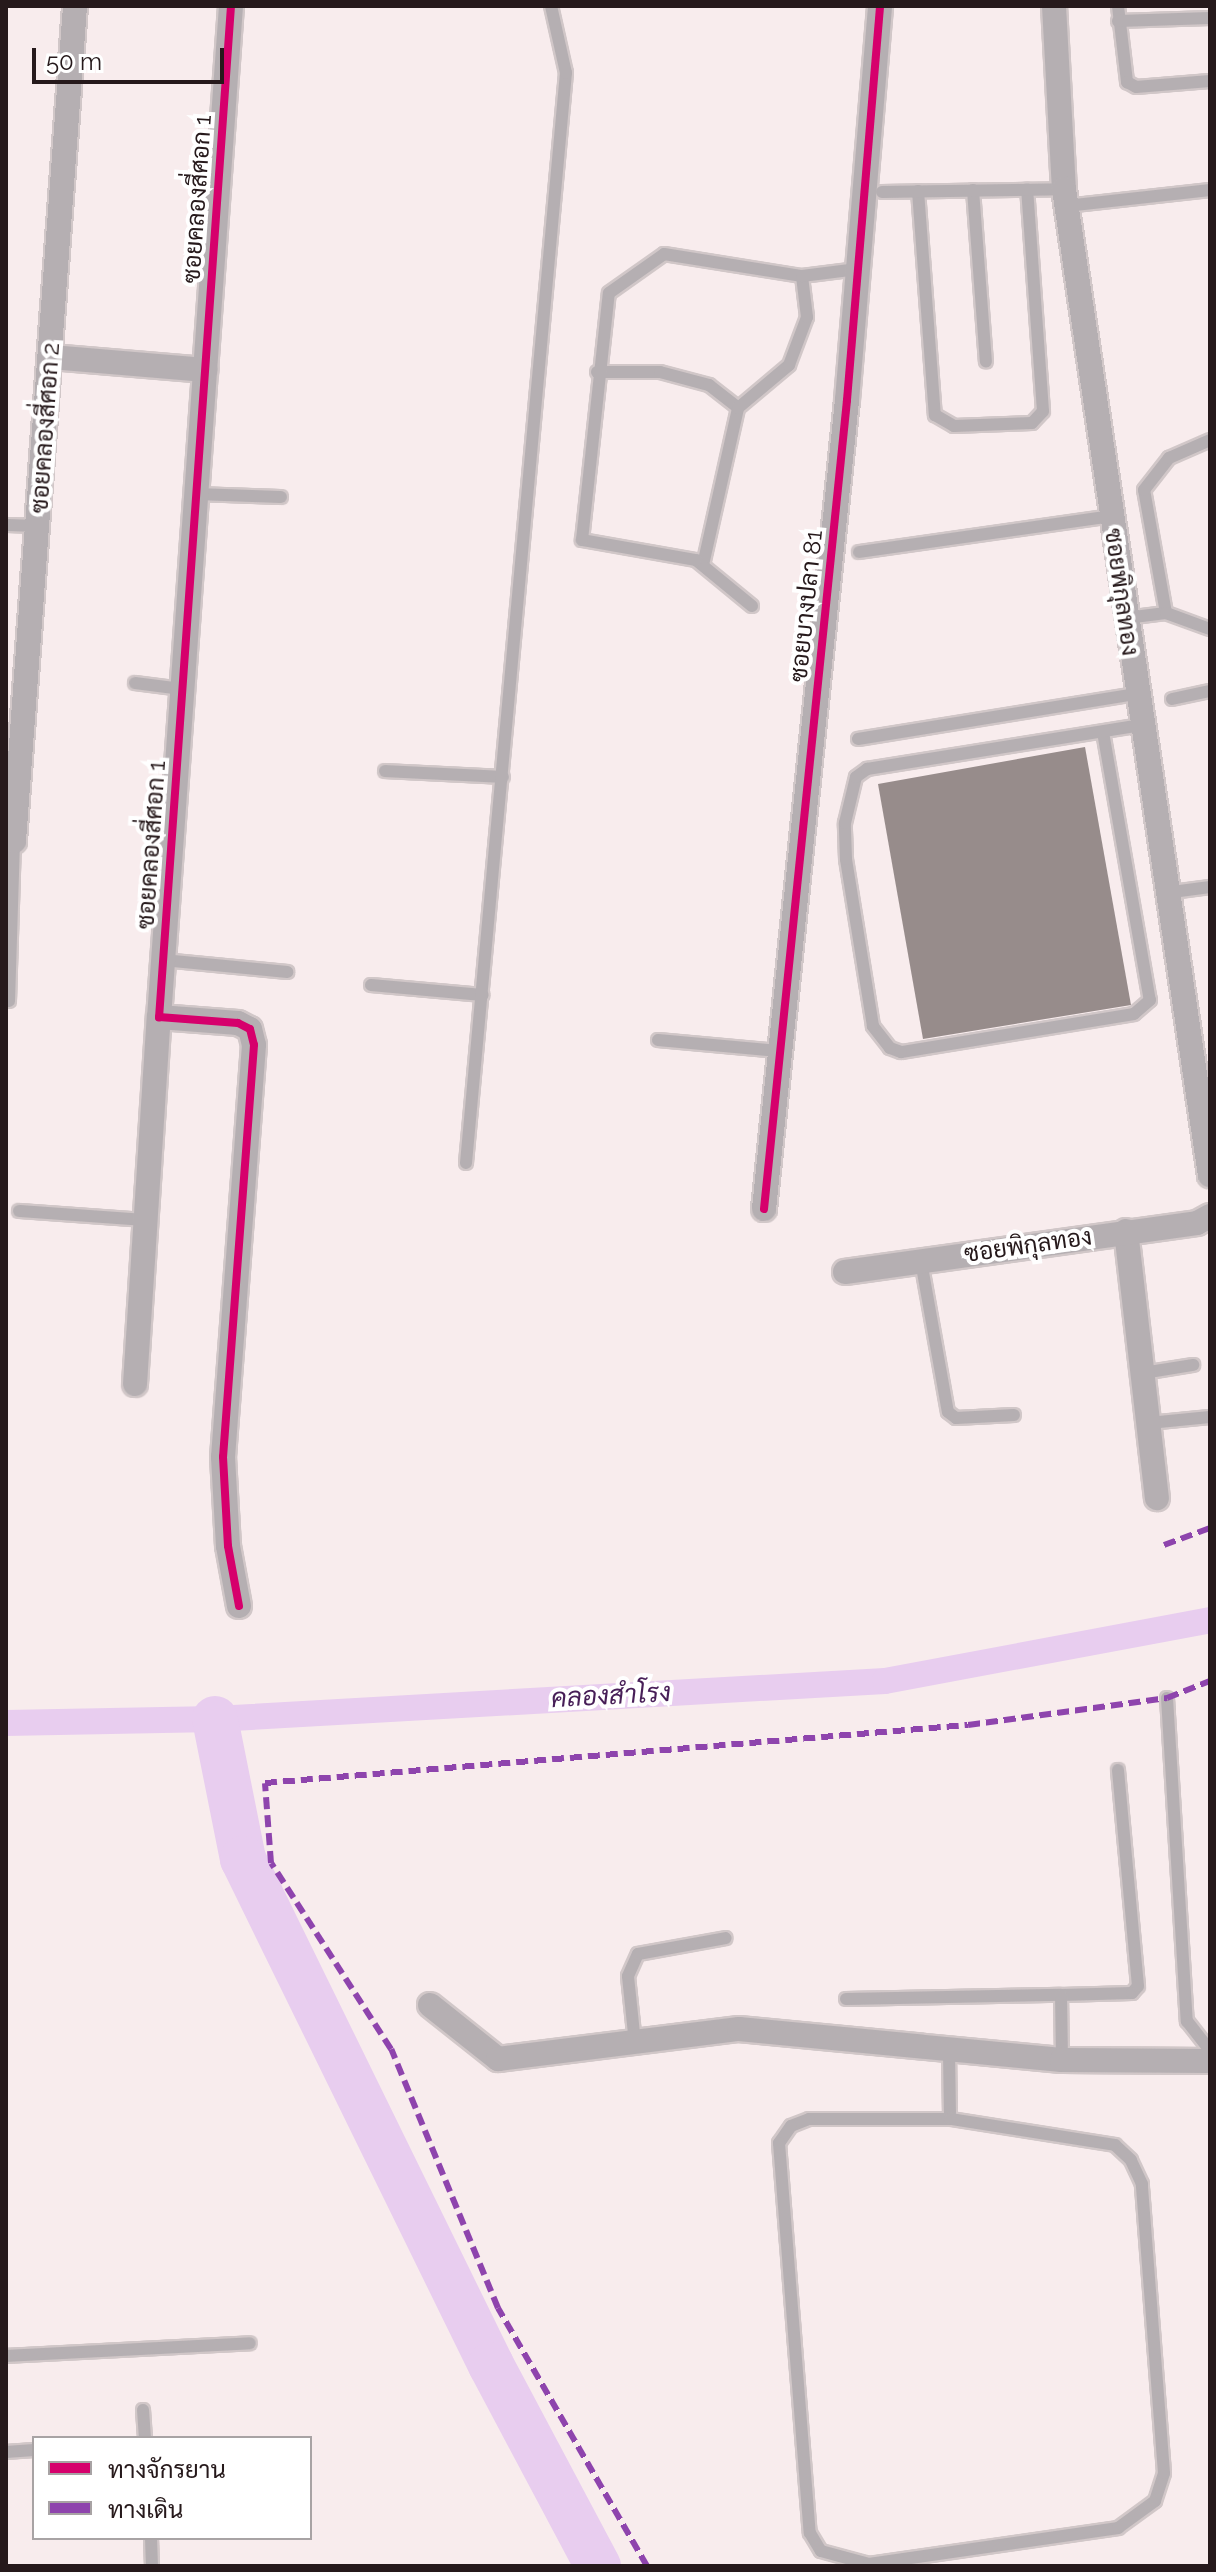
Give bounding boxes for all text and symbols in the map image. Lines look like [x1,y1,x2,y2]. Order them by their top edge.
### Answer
scale bar [36,32,228,82]
text: 50 m [46,47,102,76]
street label: ซอยคลองสี่ศอก 1 [177,114,217,284]
street label: ซอยคลองสี่ศอก 2 [25,342,65,514]
street label: ซอยพิกุลทอง [1099,526,1145,658]
street label: ซอยบางปลา 81 [784,529,828,683]
street label: ซอยคลองสี่ศอก 1 [131,760,171,930]
street label: ซอยพิกุลทอง [962,1222,1094,1268]
water label: คลองสำโรง [550,1677,672,1715]
legend [32,2436,312,2540]
text: ทางจักรยาน [108,2455,226,2484]
text: ทางเดิน [108,2495,183,2524]

